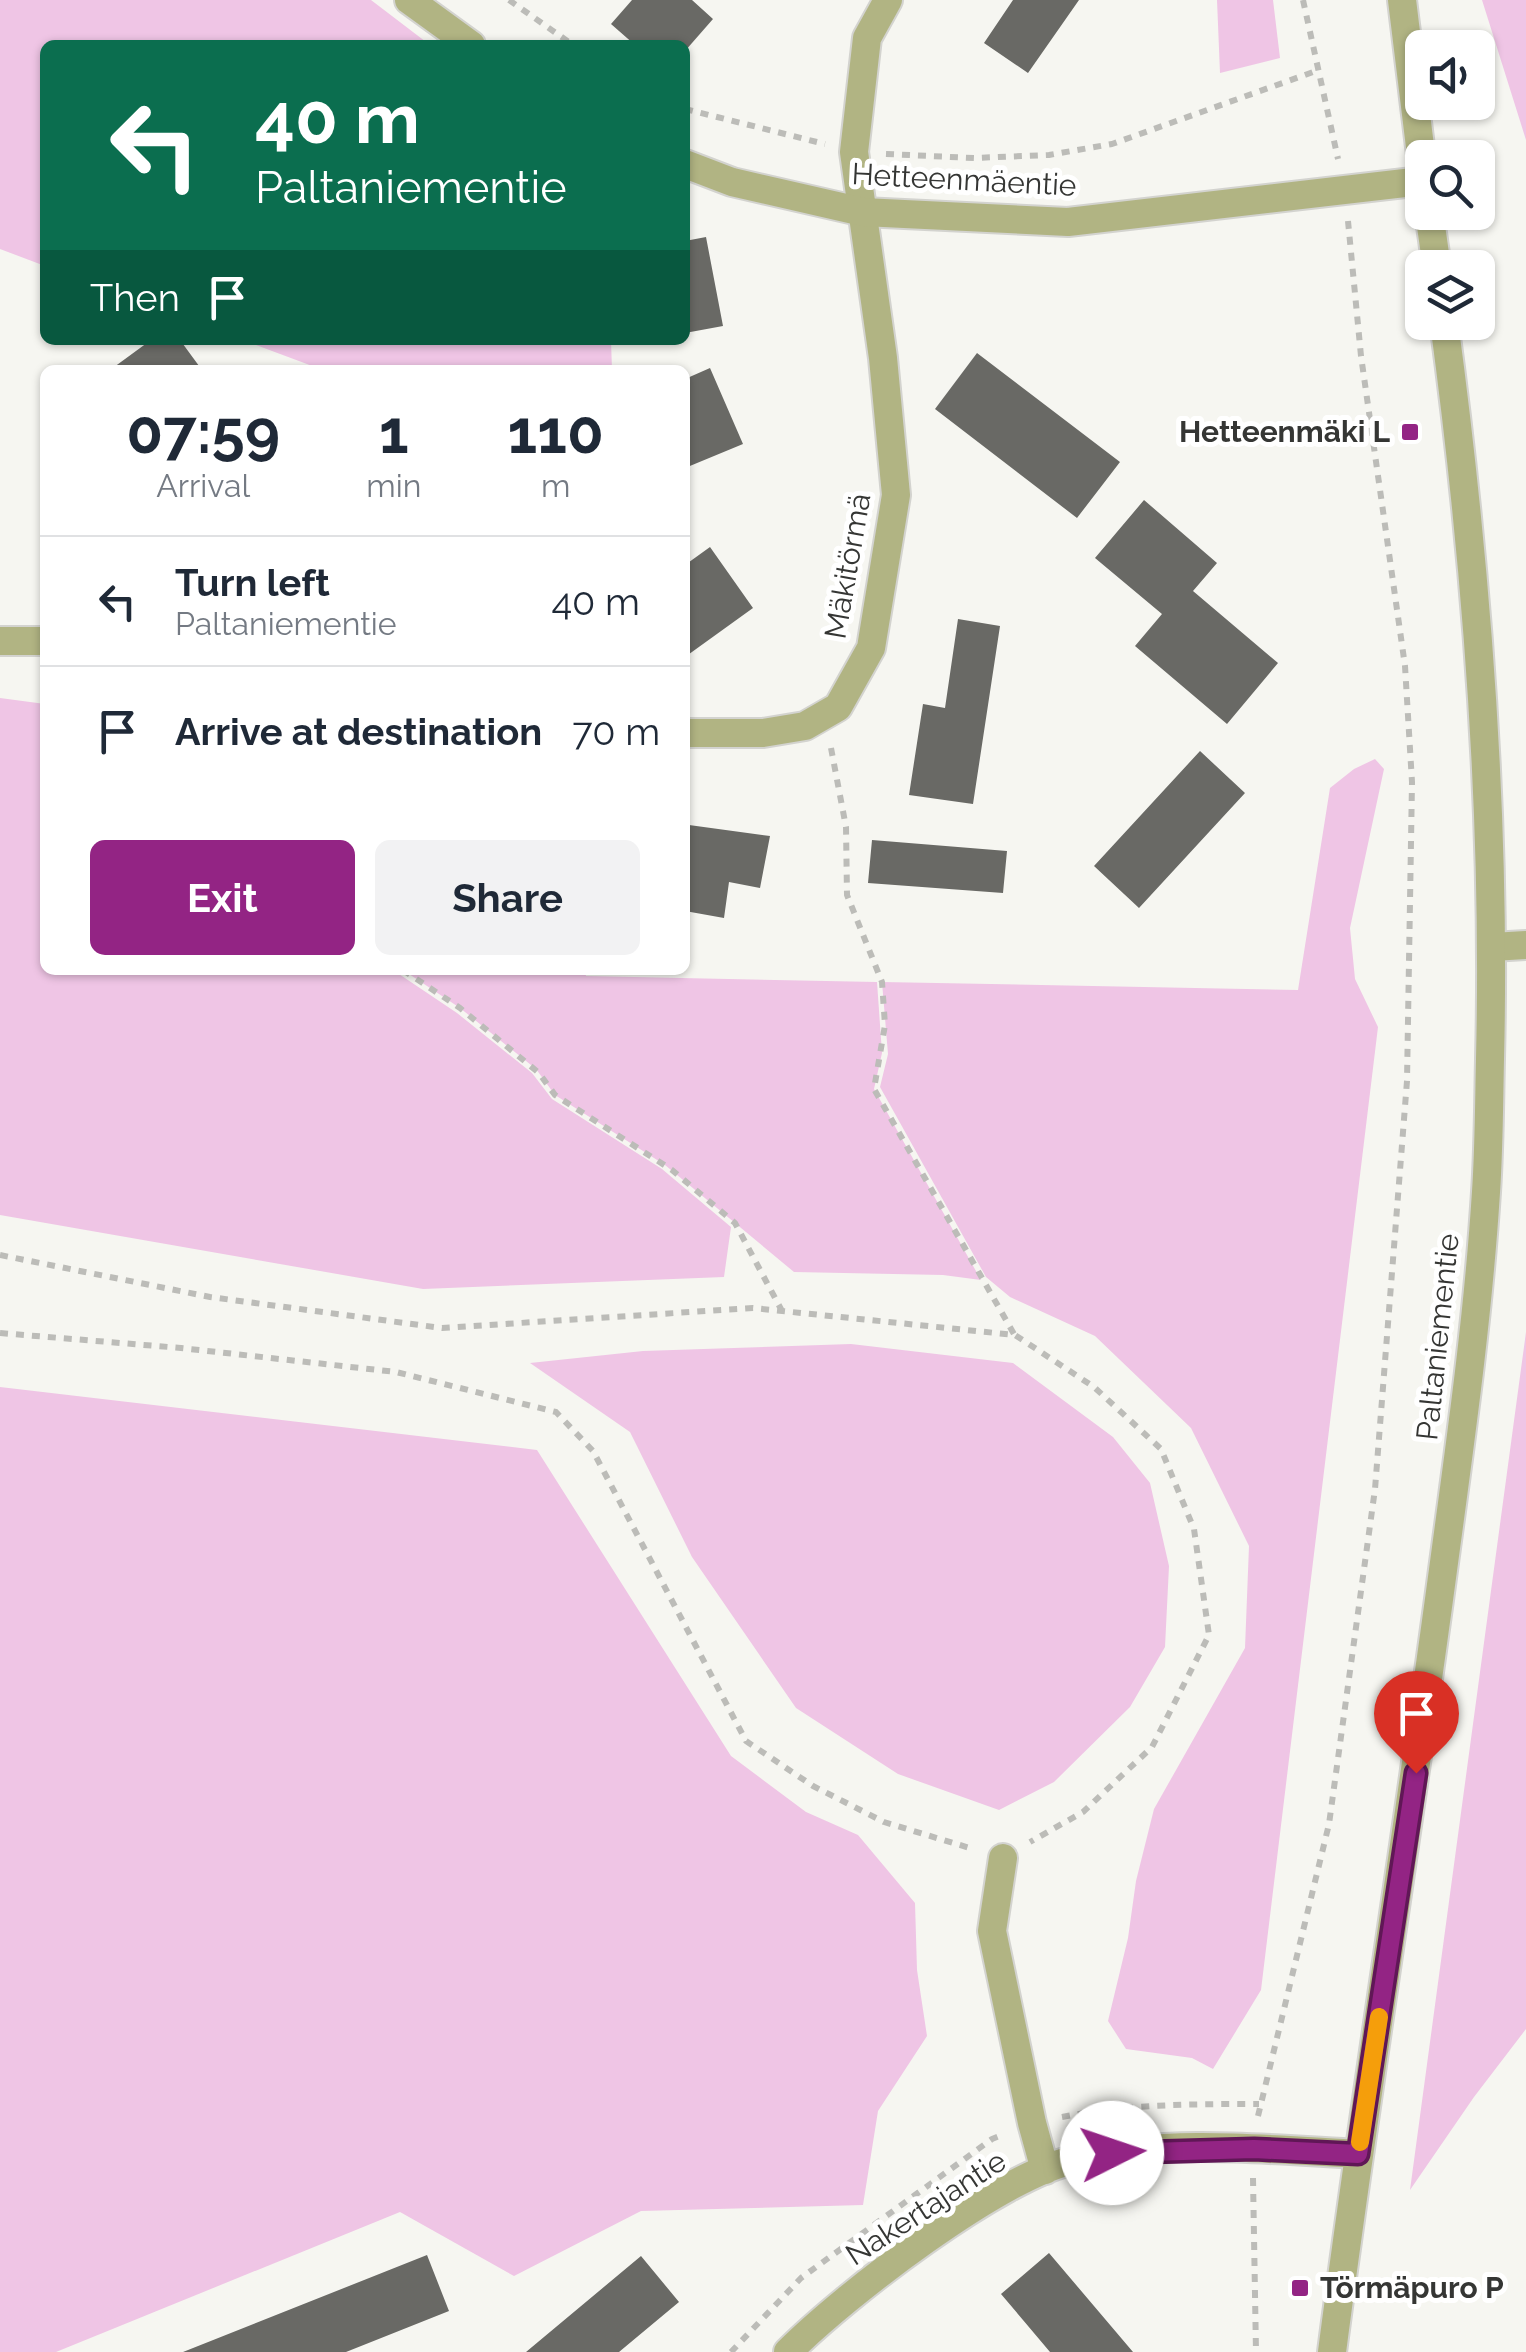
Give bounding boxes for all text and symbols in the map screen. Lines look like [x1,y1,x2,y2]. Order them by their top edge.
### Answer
map controls [1405,30,1495,340]
button: sound [1405,30,1495,120]
text: 40 m [255,77,420,159]
icon: left [90,80,220,210]
button: search [1405,140,1495,230]
street label: Hetteenmäentie [851,156,1077,203]
text: Paltaniementie [255,161,567,214]
button: layers [1405,250,1495,340]
icon: arrive [200,270,255,325]
text: Then [90,275,180,320]
text: 07:59 [126,397,280,467]
text: 1 [379,397,409,467]
text: 110 [508,397,604,467]
place label: Hetteenmäki L [1179,414,1390,449]
marker: Hetteenmäki L [1399,421,1421,443]
text: Arrival [156,467,250,504]
text: min [366,467,421,504]
text: m [541,467,570,504]
street label: Mäkitörmä [818,490,878,641]
text: Turn left [175,560,330,605]
icon: left [90,574,145,629]
text: 40 m [551,579,640,624]
text: Paltaniementie [175,605,397,642]
icon: arrive [90,704,145,759]
text: Arrive at destination [175,709,542,754]
text: 70 m [572,709,660,754]
button: Exit [90,840,355,955]
button: Share [375,840,640,955]
street label: Paltaniementie [1409,1232,1466,1442]
pin [1374,1671,1459,1774]
icon: arrive [1389,1686,1444,1741]
position arrow [1060,2101,1164,2205]
street label: Nakertajantie [839,2143,1012,2272]
place label: Törmäpuro P [1320,2270,1504,2305]
marker: Törmäpuro P [1289,2277,1311,2299]

